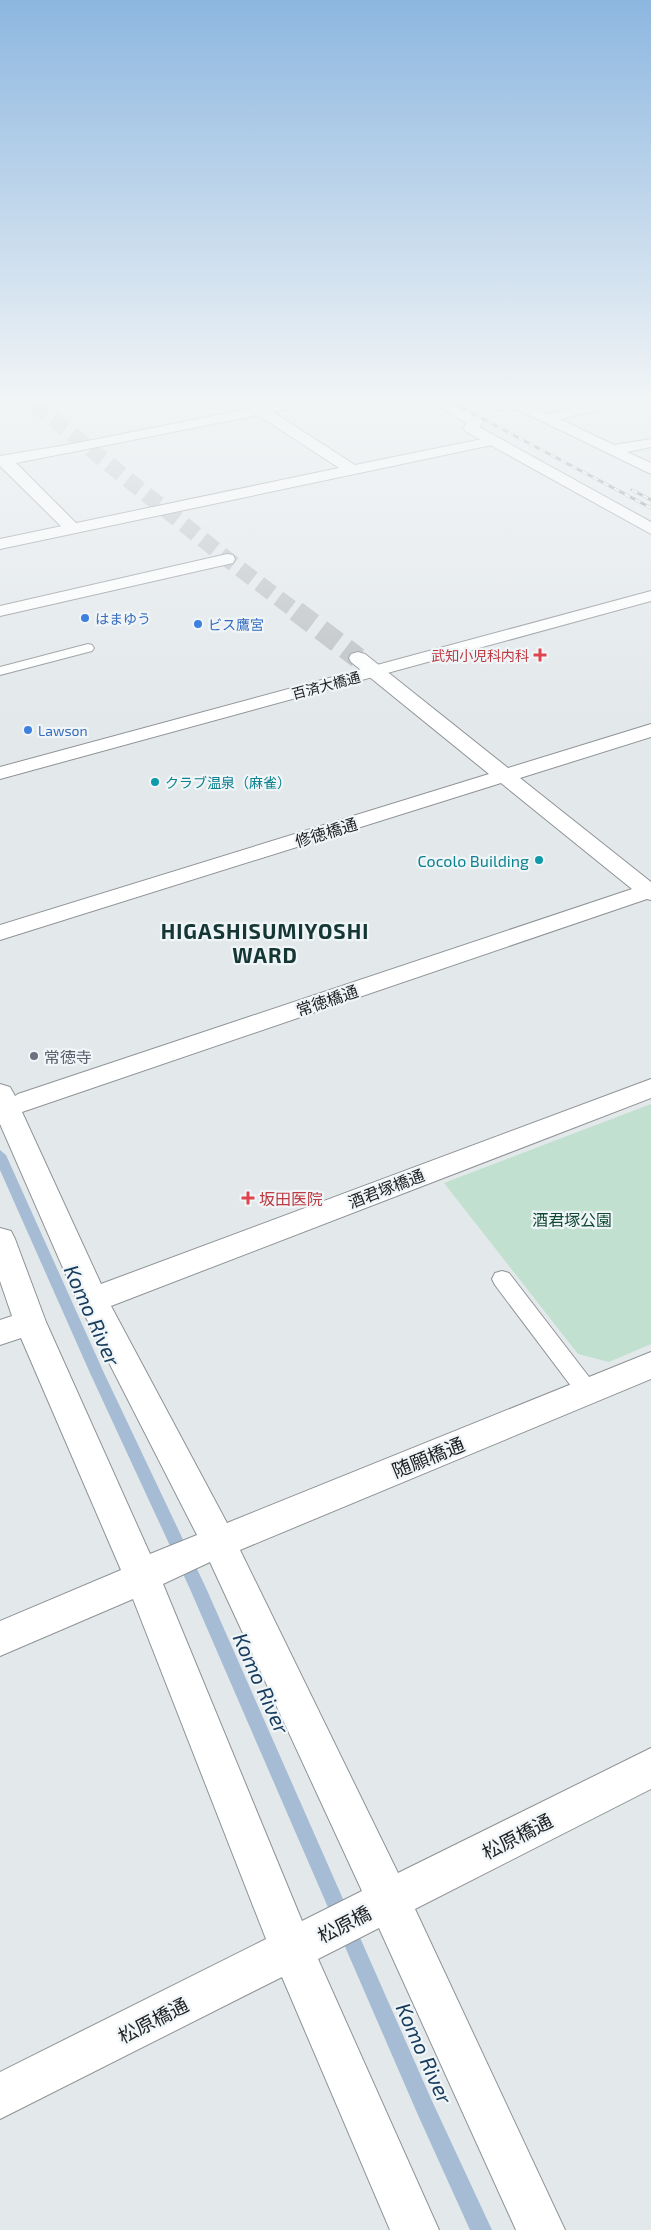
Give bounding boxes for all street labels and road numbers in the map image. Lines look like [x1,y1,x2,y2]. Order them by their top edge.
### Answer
street label: 百済大橋通 [290,668,362,702]
street label: 修徳橋通 [293,814,359,850]
street label: 常徳橋通 [294,981,360,1019]
street label: 酒君塚橋通 [345,1165,427,1211]
street label: 随願橋通 [388,1432,468,1482]
street label: 松原橋通 [478,1808,556,1864]
street label: 松原橋 [313,1901,375,1947]
street label: 松原橋通 [114,1992,192,2048]

